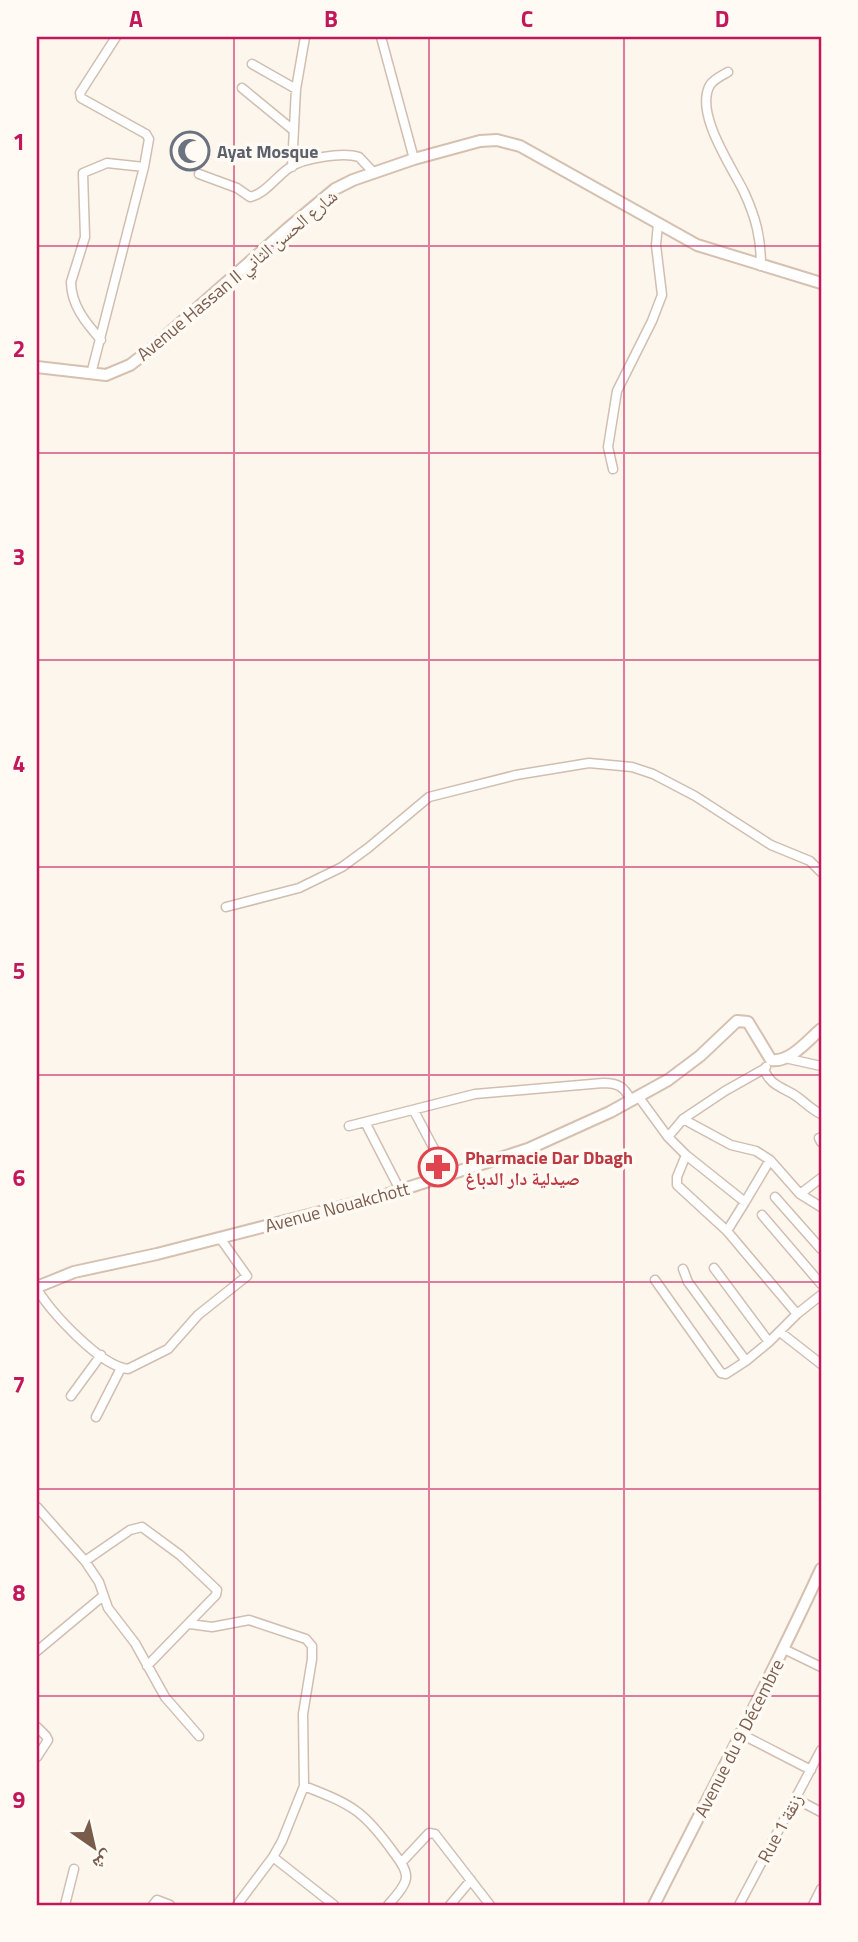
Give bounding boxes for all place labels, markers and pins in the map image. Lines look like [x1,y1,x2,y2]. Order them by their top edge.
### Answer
mosque icon: Ayat Mosque [169,130,211,172]
place label: Ayat Mosque [217,138,318,165]
place label: Pharmacie Dar Dbagh صيدلية دار الدباغ [465,1144,633,1192]
pharmacy icon: Pharmacie Dar Dbagh صيدلية دار الدباغ [417,1146,459,1188]

